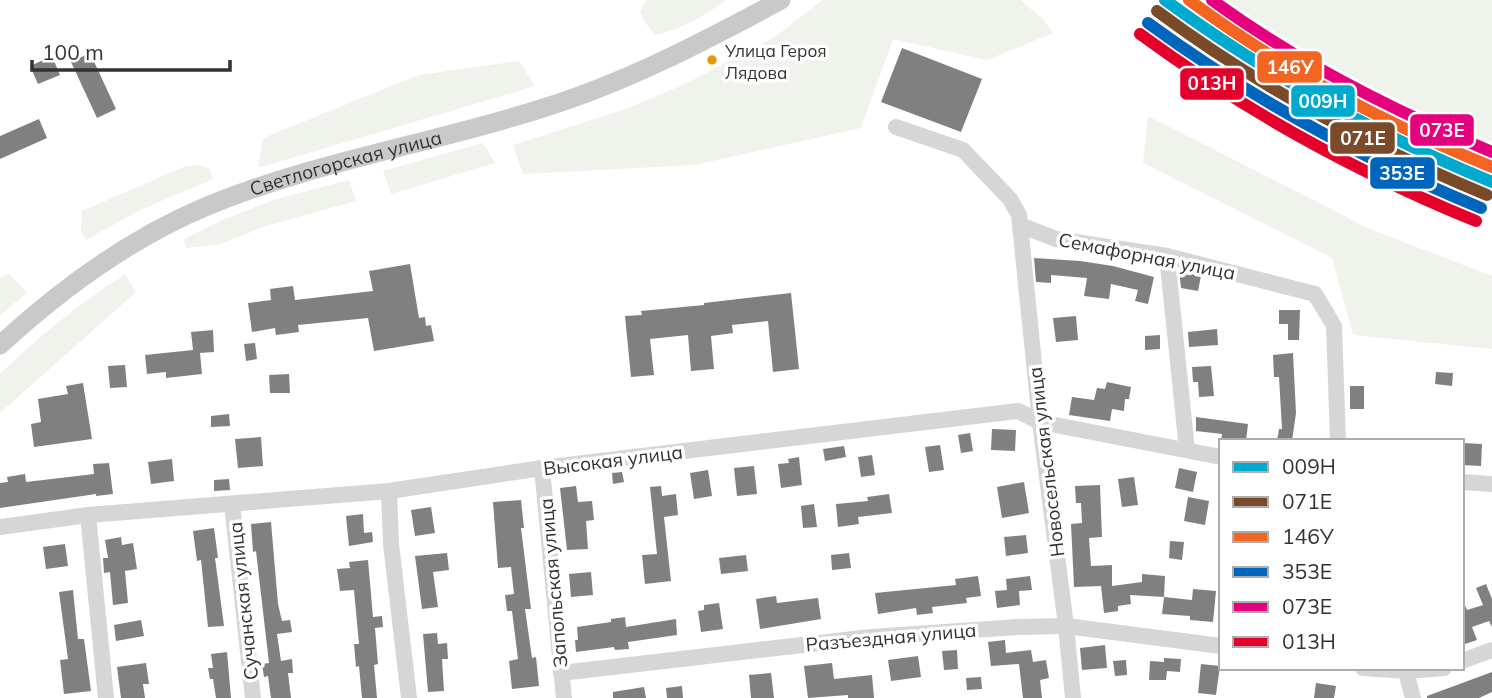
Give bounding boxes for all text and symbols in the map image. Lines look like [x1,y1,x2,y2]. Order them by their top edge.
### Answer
scale bar [32,28,229,72]
text: 100 m [42,39,104,65]
place label: Улица Героя Лядова [724,40,827,83]
line badge: 146У [1256,50,1323,84]
marker: Улица Героя Лядова [705,53,719,67]
text: 146У [1266,55,1315,79]
line badge: 013Н [1179,67,1245,101]
text: 013Н [1188,71,1236,95]
line badge: 009Н [1290,84,1356,118]
text: 009Н [1299,89,1347,113]
line badge: 073Е [1409,113,1475,147]
text: 073Е [1419,118,1465,142]
line badge: 071Е [1329,121,1396,155]
street label: Светлогорская улица [246,125,444,201]
text: 071Е [1340,126,1386,150]
line badge: 353Е [1369,156,1436,190]
text: 353Е [1379,161,1425,185]
street label: Семафорная улица [1057,227,1237,285]
street label: Новосельская улица [1022,366,1070,558]
legend [1219,439,1464,670]
street label: Высокая улица [542,440,684,480]
text: 009Н [1282,453,1336,479]
text: 071Е [1282,488,1332,514]
street label: Запольская улица [534,497,572,669]
street label: Сучанская улица [223,521,263,681]
text: 146У [1282,523,1334,549]
text: 353Е [1282,558,1332,584]
text: 073Е [1282,593,1332,619]
street label: Разъездная улица [805,618,977,656]
text: 013Н [1282,628,1336,654]

